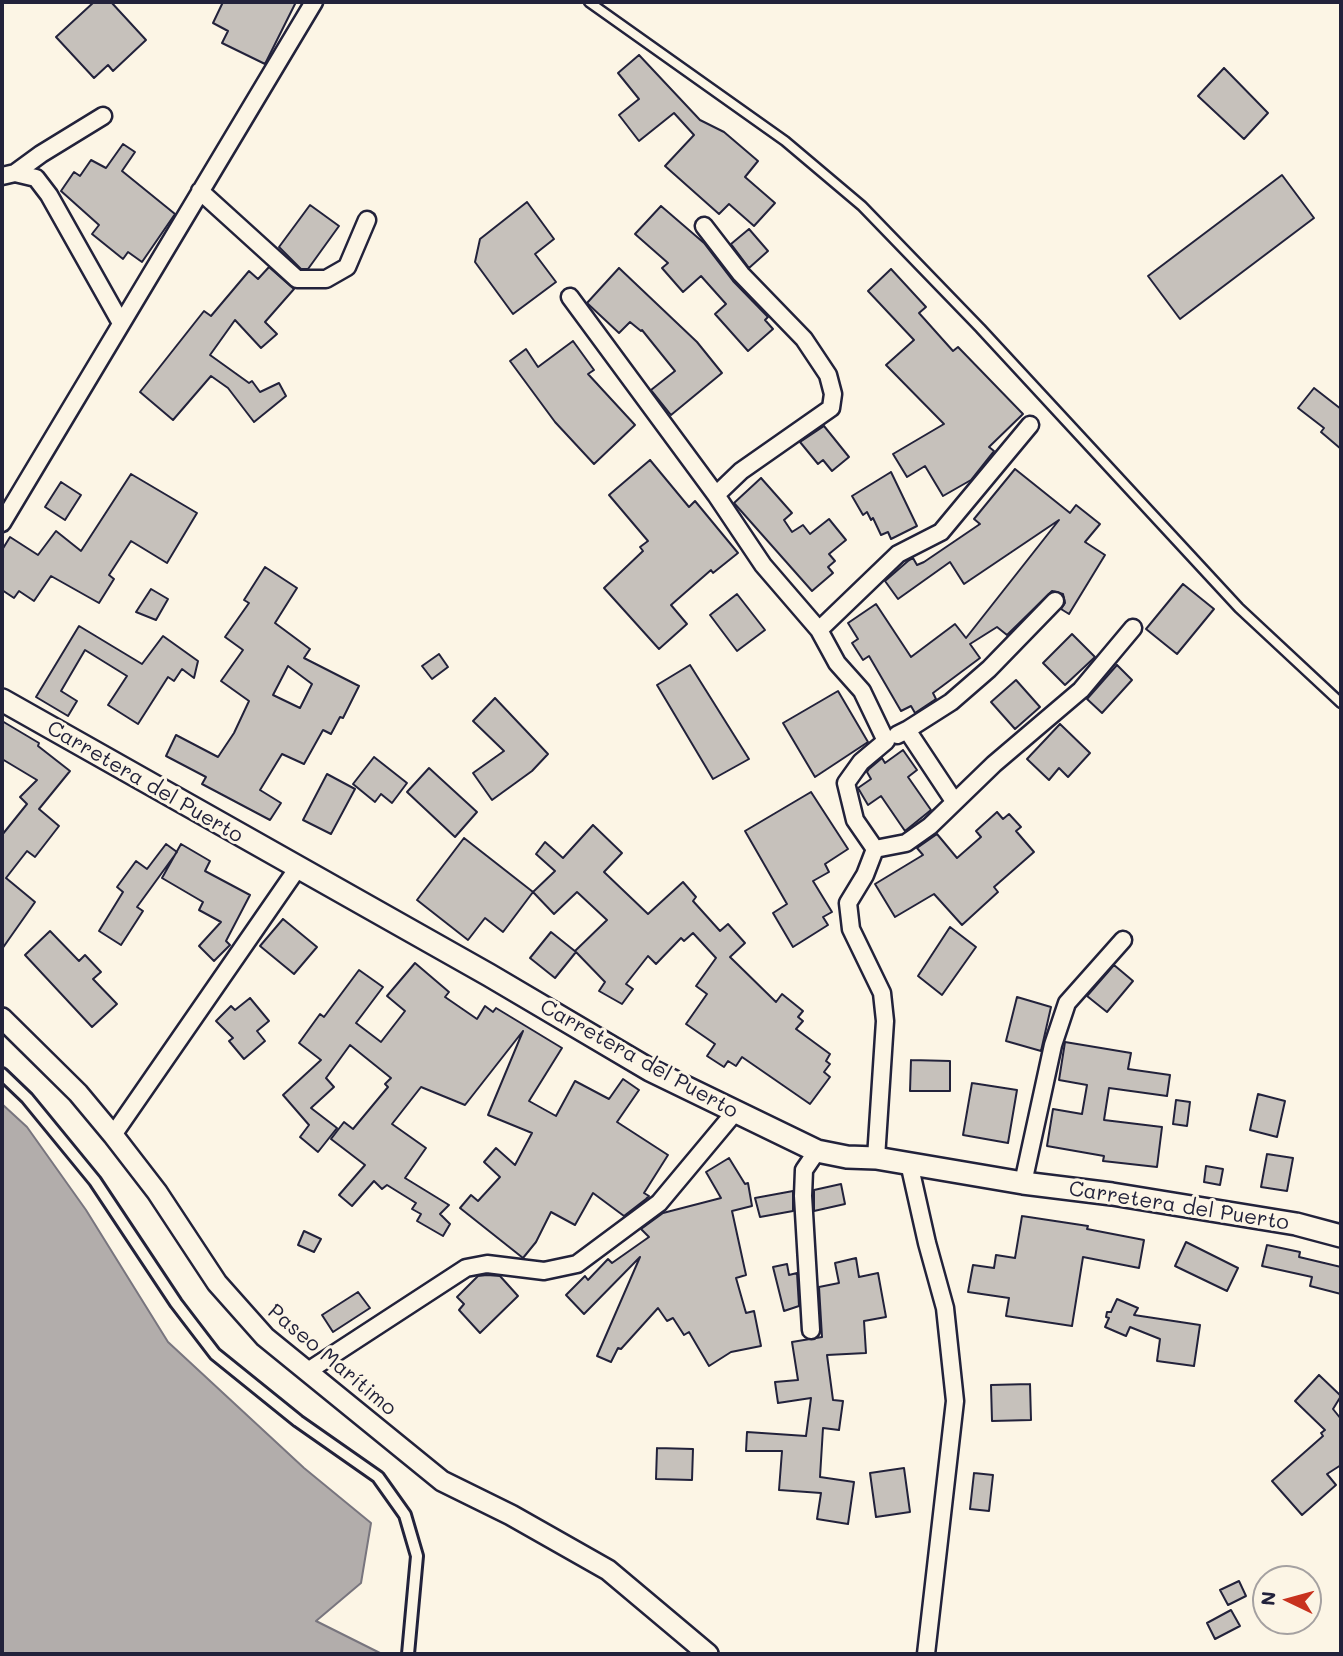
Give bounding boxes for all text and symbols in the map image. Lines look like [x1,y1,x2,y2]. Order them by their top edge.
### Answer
street label: Carretera del Puerto [42,715,248,849]
street label: Carretera del Puerto [536,994,742,1124]
street label: Carretera del Puerto [1067,1176,1291,1236]
street label: Paseo Marítimo [263,1299,401,1421]
north arrow [1252,1565,1322,1635]
text: N [1254,1590,1281,1607]

